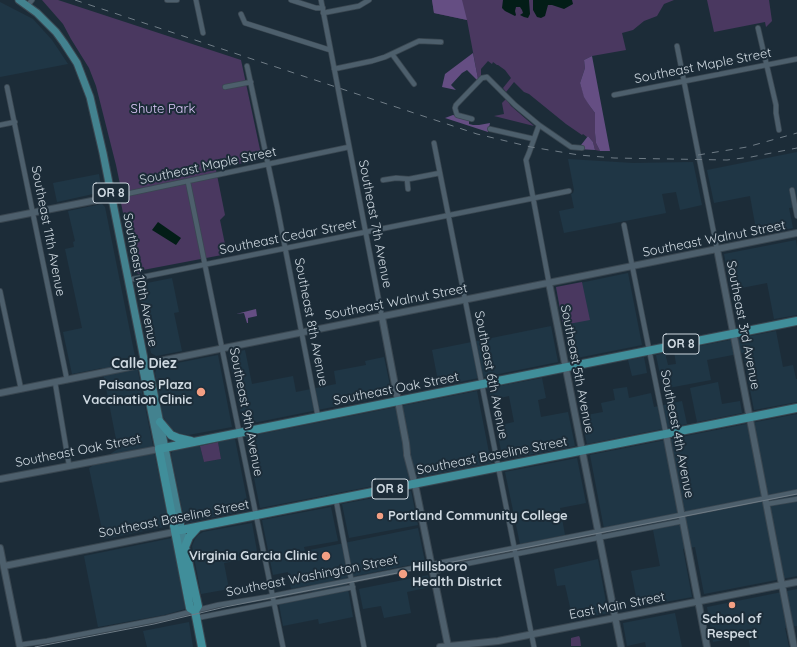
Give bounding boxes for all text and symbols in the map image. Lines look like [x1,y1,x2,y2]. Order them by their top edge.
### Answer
street label: Southeast Maple Street [633,45,773,87]
park label: Shute Park [131,101,195,117]
street label: Southeast Maple Street [138,144,278,188]
street label: Southeast 7th Avenue [355,159,395,289]
street label: Southeast 11th Avenue [28,164,68,298]
road number: OR 8 [93,183,129,203]
street label: Southeast 10th Avenue [119,212,161,348]
street label: Southeast Cedar Street [218,216,358,258]
street label: Southeast Walnut Street [641,217,787,261]
street label: Southeast 8th Avenue [291,256,331,388]
street label: Southeast 3rd Avenue [723,259,763,391]
street label: Southeast Walnut Street [323,280,469,324]
street label: Southeast 5th Avenue [557,303,597,435]
street label: Southeast 6th Avenue [471,309,511,441]
road number: OR 8 [663,334,699,354]
street label: Southeast 9th Avenue [226,346,266,478]
district label: Calle Diez [111,356,177,372]
street label: Southeast Oak Street [332,369,460,409]
street label: Southeast 4th Avenue [657,369,697,499]
place label: Paisanos Plaza Vaccination Clinic [83,377,192,408]
marker: Paisanos Plaza Vaccination Clinic [195,386,207,398]
street label: Southeast Oak Street [14,431,142,471]
street label: Southeast Baseline Street [415,434,569,478]
road number: OR 8 [372,479,408,499]
street label: Southeast Baseline Street [97,497,251,541]
place label: Portland Community College [388,508,568,524]
marker: Portland Community College [375,511,385,521]
place label: Virginia Garcia Clinic [189,548,317,564]
marker: Virginia Garcia Clinic [320,550,332,562]
street label: Southeast Washington Street [225,552,399,600]
place label: Hillsboro Health District [412,559,502,590]
marker: Hillsboro Health District [397,568,409,580]
street label: East Main Street [568,589,666,623]
marker: School of Respect [727,600,737,610]
place label: School of Respect [702,611,762,642]

